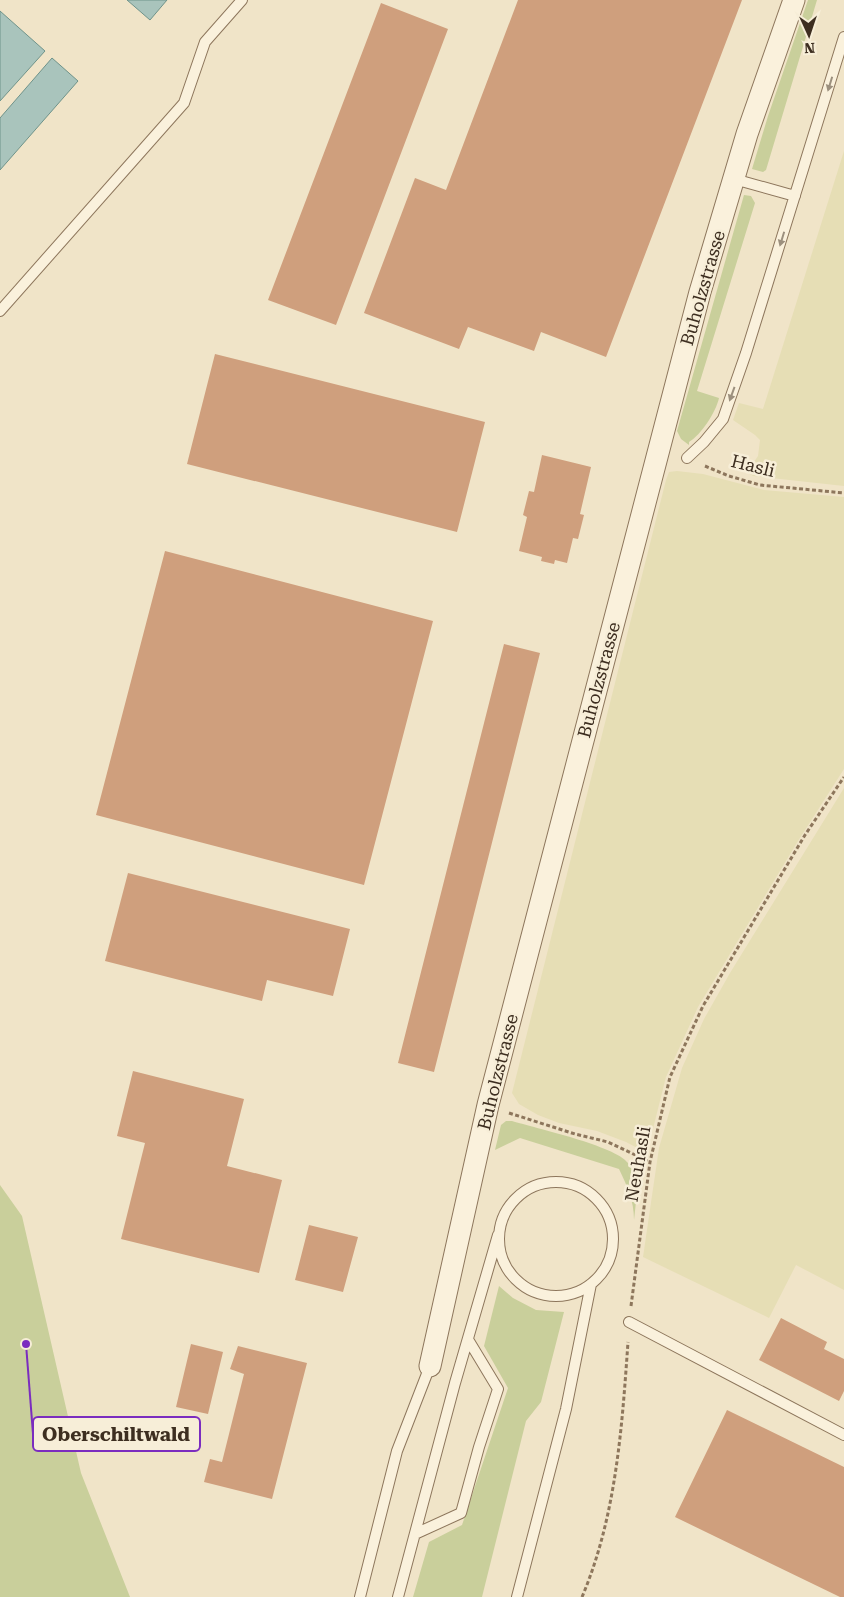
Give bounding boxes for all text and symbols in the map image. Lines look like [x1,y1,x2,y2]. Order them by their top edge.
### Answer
north arrow [784,10,834,60]
text: N [804,40,815,56]
one-way arrow [825,77,833,92]
street label: Buholzstrasse [676,228,729,348]
one-way arrow [777,232,785,247]
one-way arrow [728,387,736,402]
street label: Hasli [729,450,777,481]
street label: Buholzstrasse [573,620,624,740]
street label: Buholzstrasse [473,1011,522,1132]
street label: Neuhasli [621,1124,655,1203]
callout: Oberschiltwald [33,1417,200,1451]
text: Oberschiltwald [42,1423,190,1446]

